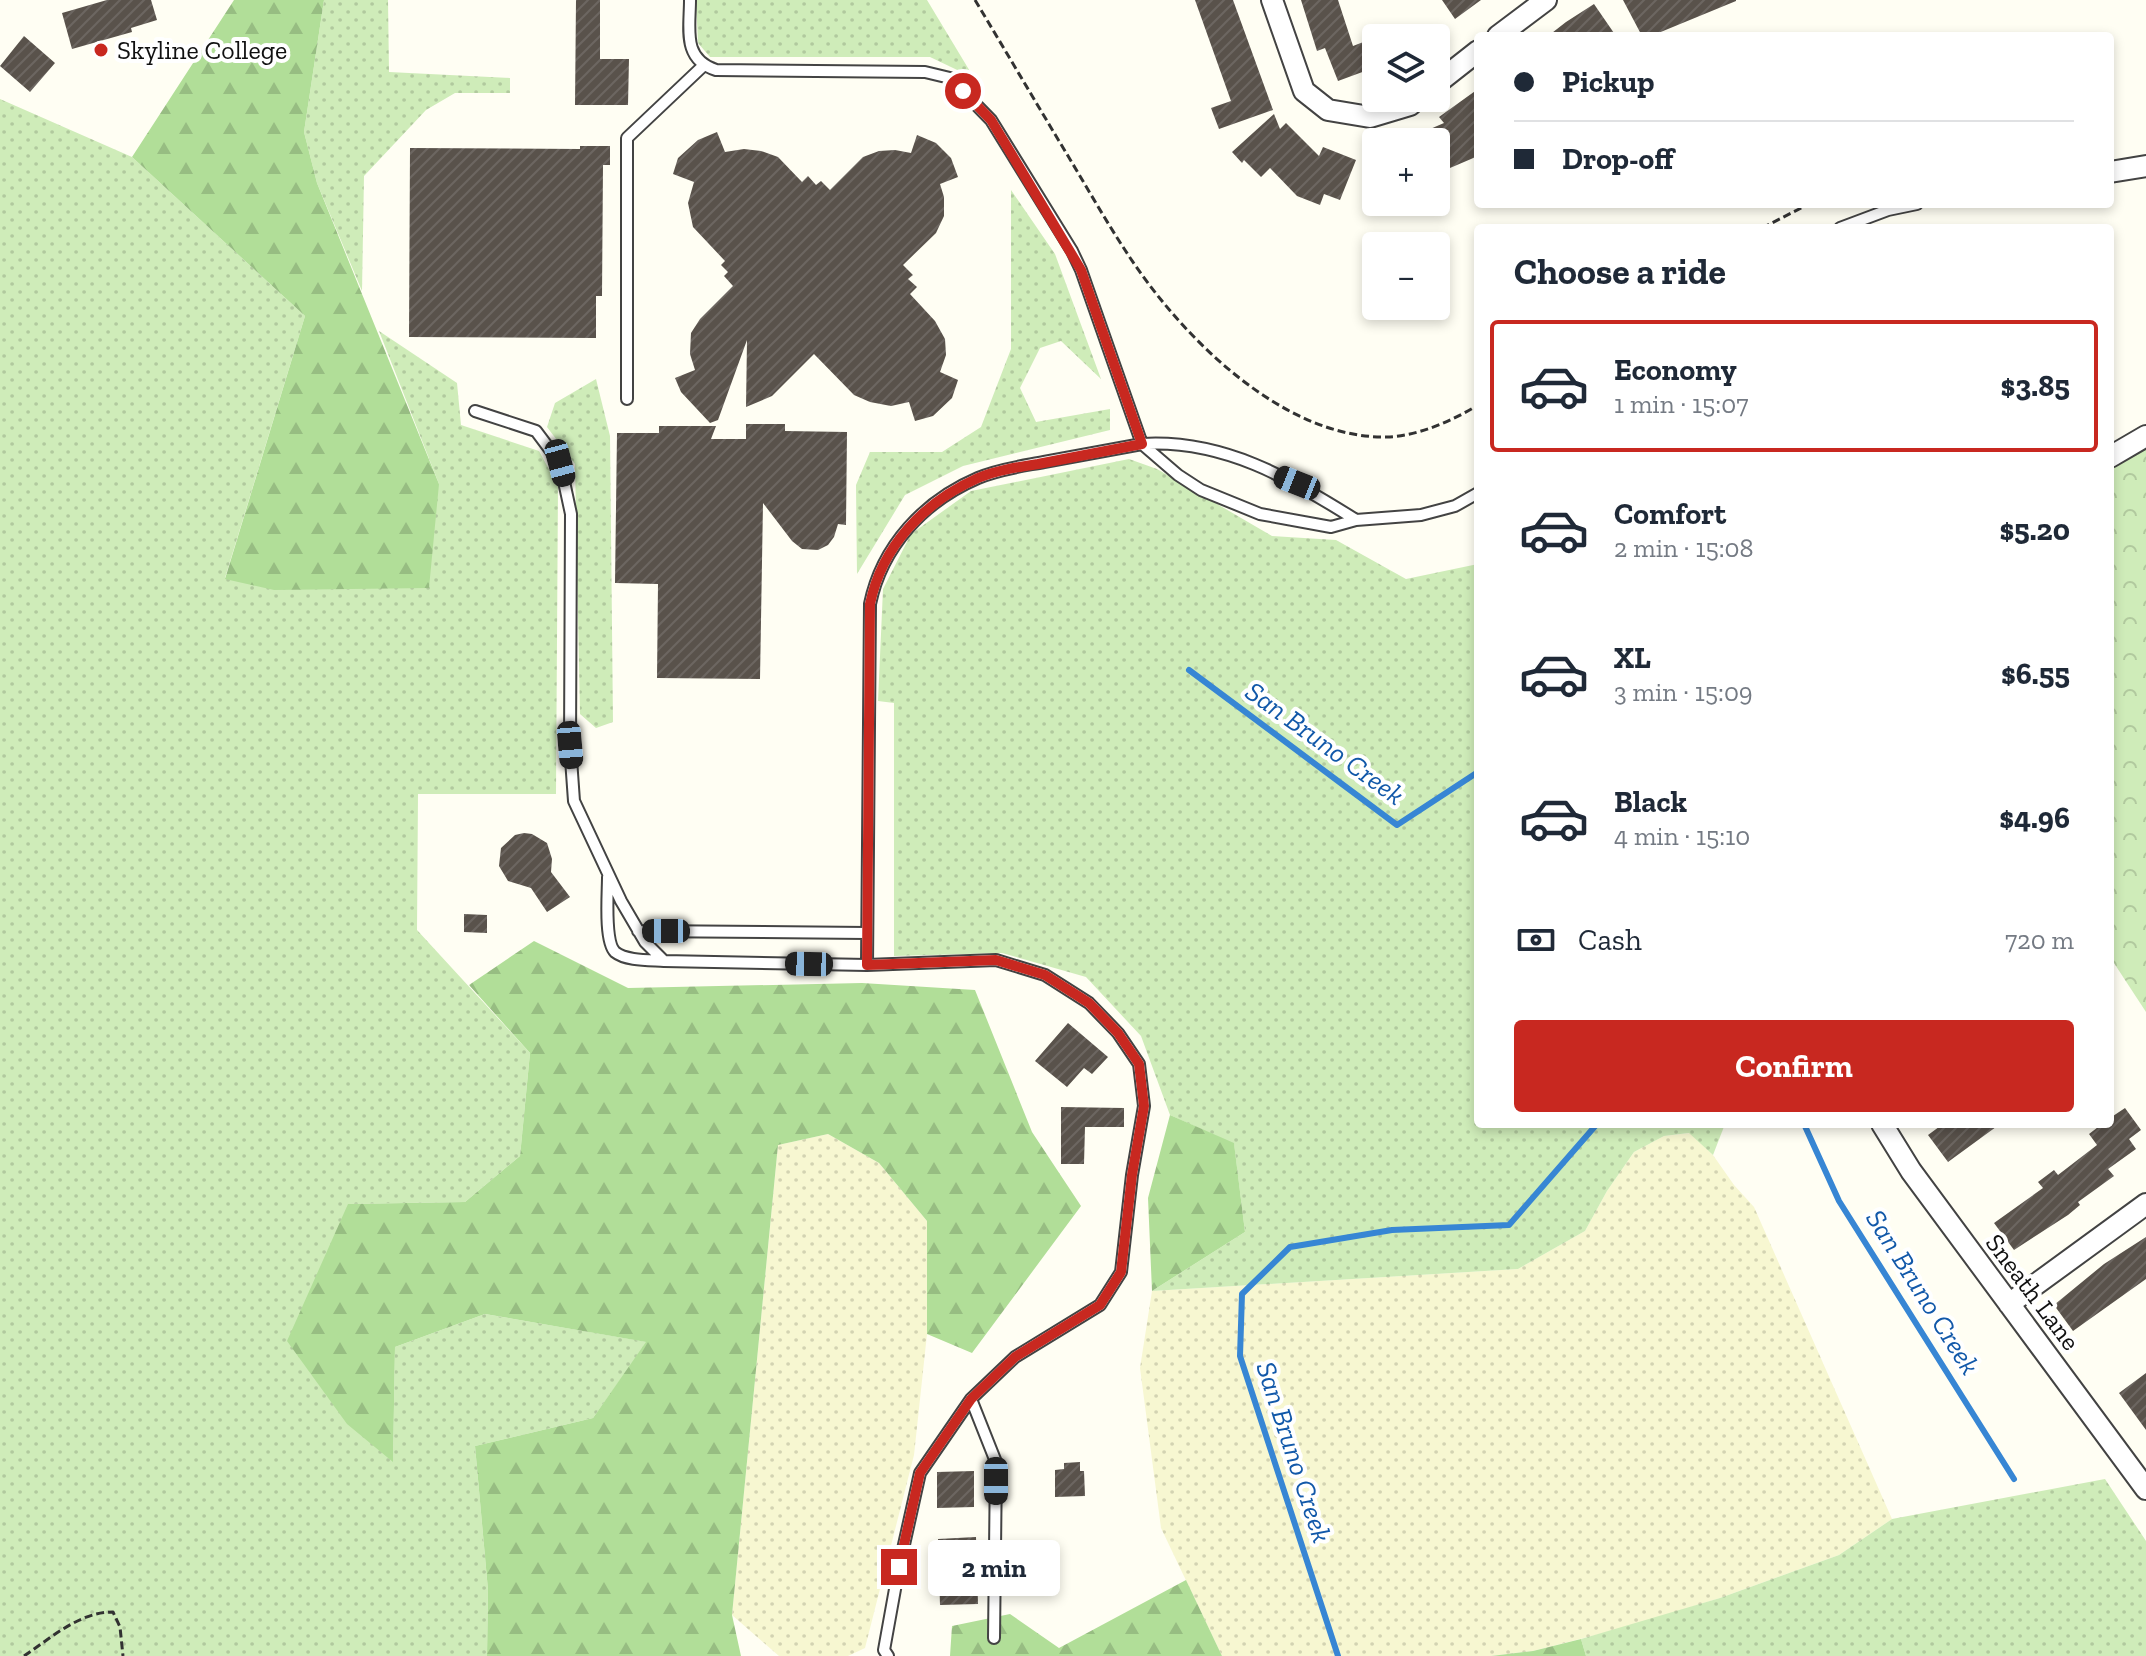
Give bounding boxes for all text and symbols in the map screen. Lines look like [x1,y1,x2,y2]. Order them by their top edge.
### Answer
map controls [1362,24,1450,320]
button: layers [1362,24,1450,112]
place label: Skyline College [117,34,287,66]
marker: Skyline College [92,41,110,59]
text: Pickup [1562,64,1654,100]
route start [945,73,981,109]
button: + [1362,128,1450,216]
text: Drop-off [1562,141,1674,177]
button: − [1362,232,1450,320]
text: Choose a ride [1514,250,1726,293]
icon: car [1518,350,1590,422]
text: Economy [1614,352,1737,388]
text: $3.85 [2001,368,2070,404]
text: 1 min · 15:07 [1614,388,1748,420]
car [542,437,578,489]
car [1270,463,1324,503]
icon: car [1518,494,1590,566]
text: Comfort [1614,496,1726,532]
text: $5.20 [1999,512,2070,548]
text: 2 min · 15:08 [1614,532,1754,564]
icon: car [1518,638,1590,710]
text: XL [1614,640,1651,676]
text: $6.55 [2001,656,2070,692]
water label: San Bruno Creek [1239,674,1411,812]
text: 3 min · 15:09 [1614,676,1753,708]
car [556,720,584,770]
icon: car [1518,782,1590,854]
text: Black [1614,784,1687,820]
text: $4.96 [1999,800,2070,836]
text: 4 min · 15:10 [1614,820,1750,852]
icon: cash [1514,918,1558,962]
car [642,919,690,943]
text: Cash [1578,922,1642,958]
text: 720 m [2005,924,2074,956]
car [785,952,833,976]
button: Confirm [1514,1020,2074,1112]
water label: San Bruno Creek [1859,1203,1987,1381]
street label: Sneath Lane [1979,1228,2087,1356]
water label: San Bruno Creek [1249,1357,1339,1547]
car [984,1457,1008,1505]
callout: 2 min [927,1539,1059,1595]
route end [881,1549,917,1585]
text: 2 min [962,1552,1026,1584]

